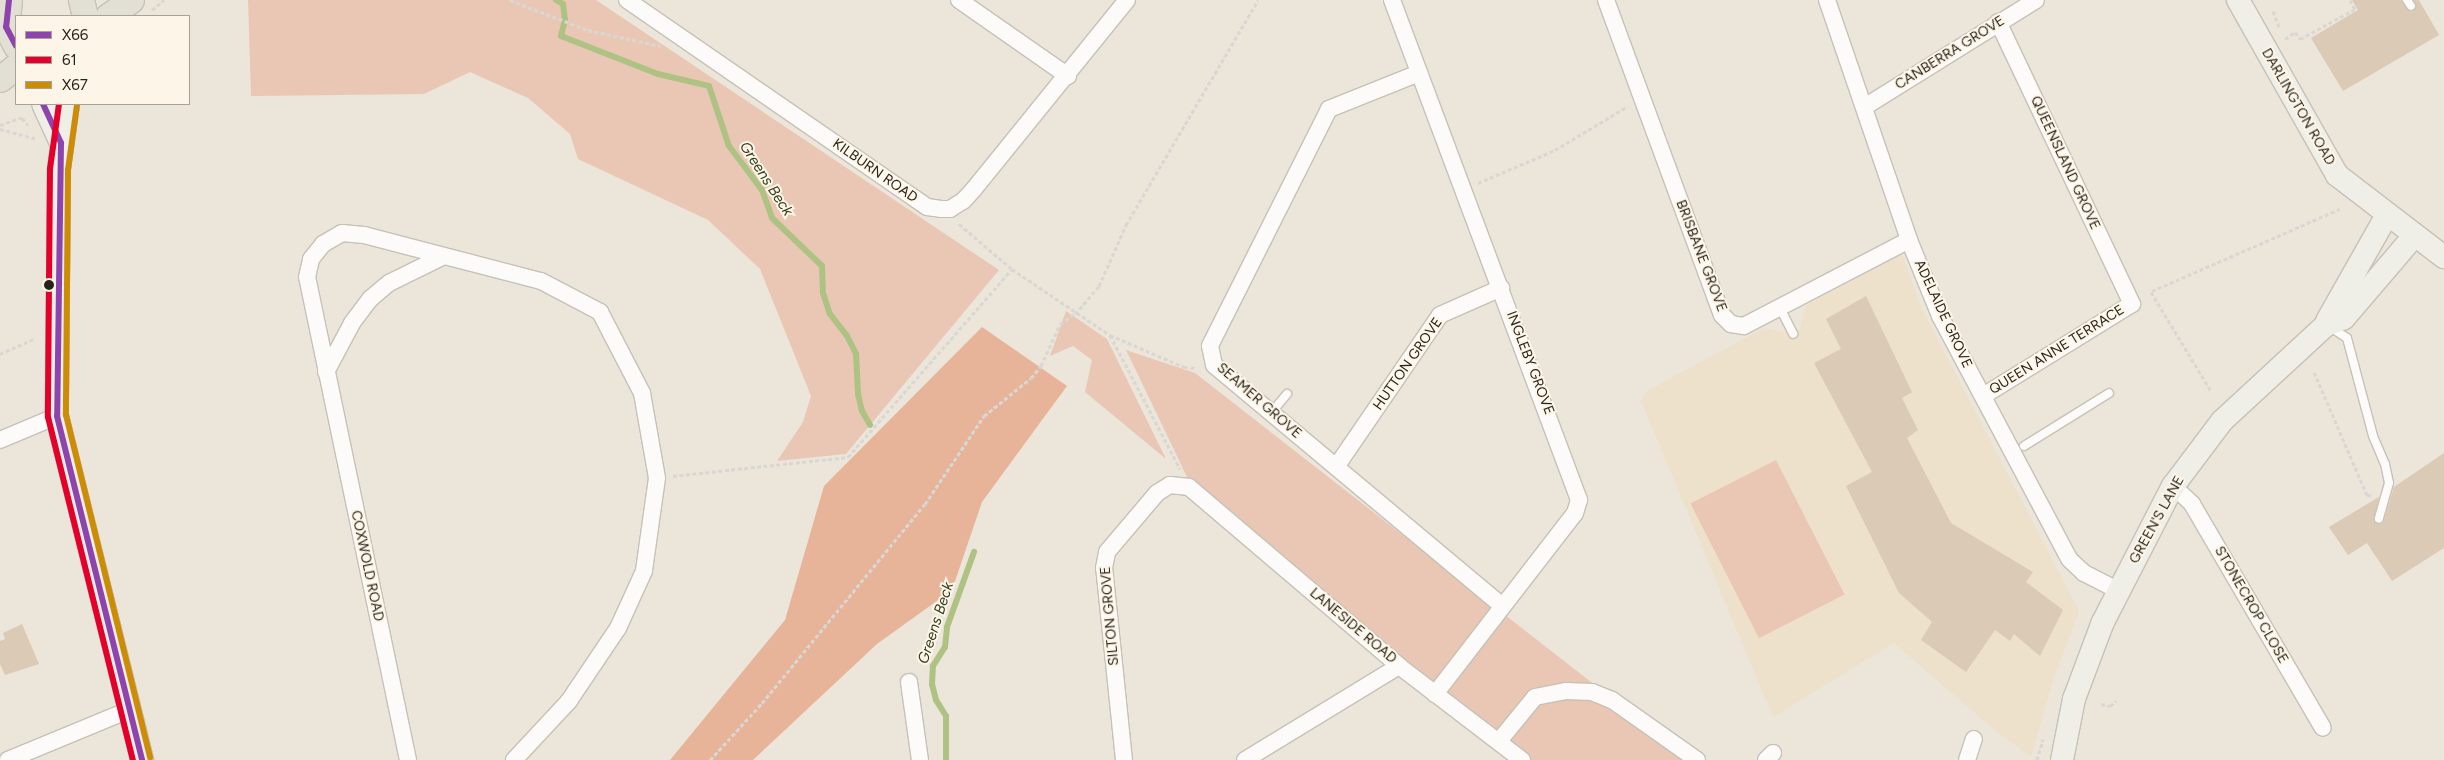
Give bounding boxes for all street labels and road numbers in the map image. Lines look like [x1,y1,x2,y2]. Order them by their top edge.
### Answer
street label: CANBERRA GROVE [1892,13,2008,93]
street label: DARLINGTON ROAD [2258,46,2338,168]
street label: QUEENSLAND GROVE [2027,93,2103,233]
street label: KILBURN ROAD [829,135,921,207]
street label: BRISBANE GROVE [1672,198,1730,314]
street label: ADELAIDE GROVE [1911,257,1975,371]
street label: QUEEN ANNE TERRACE [1987,302,2127,398]
street label: INGLEBY GROVE [1503,309,1557,417]
street label: HUTTON GROVE [1370,315,1446,413]
street label: SEAMER GROVE [1213,360,1305,442]
street label: GREEN'S LANE [2126,473,2188,567]
street label: COXWOLD ROAD [347,509,387,623]
street label: STONECROP CLOSE [2211,543,2291,667]
street label: SILTON GROVE [1097,566,1123,666]
street label: LANESIDE ROAD [1306,585,1400,667]

